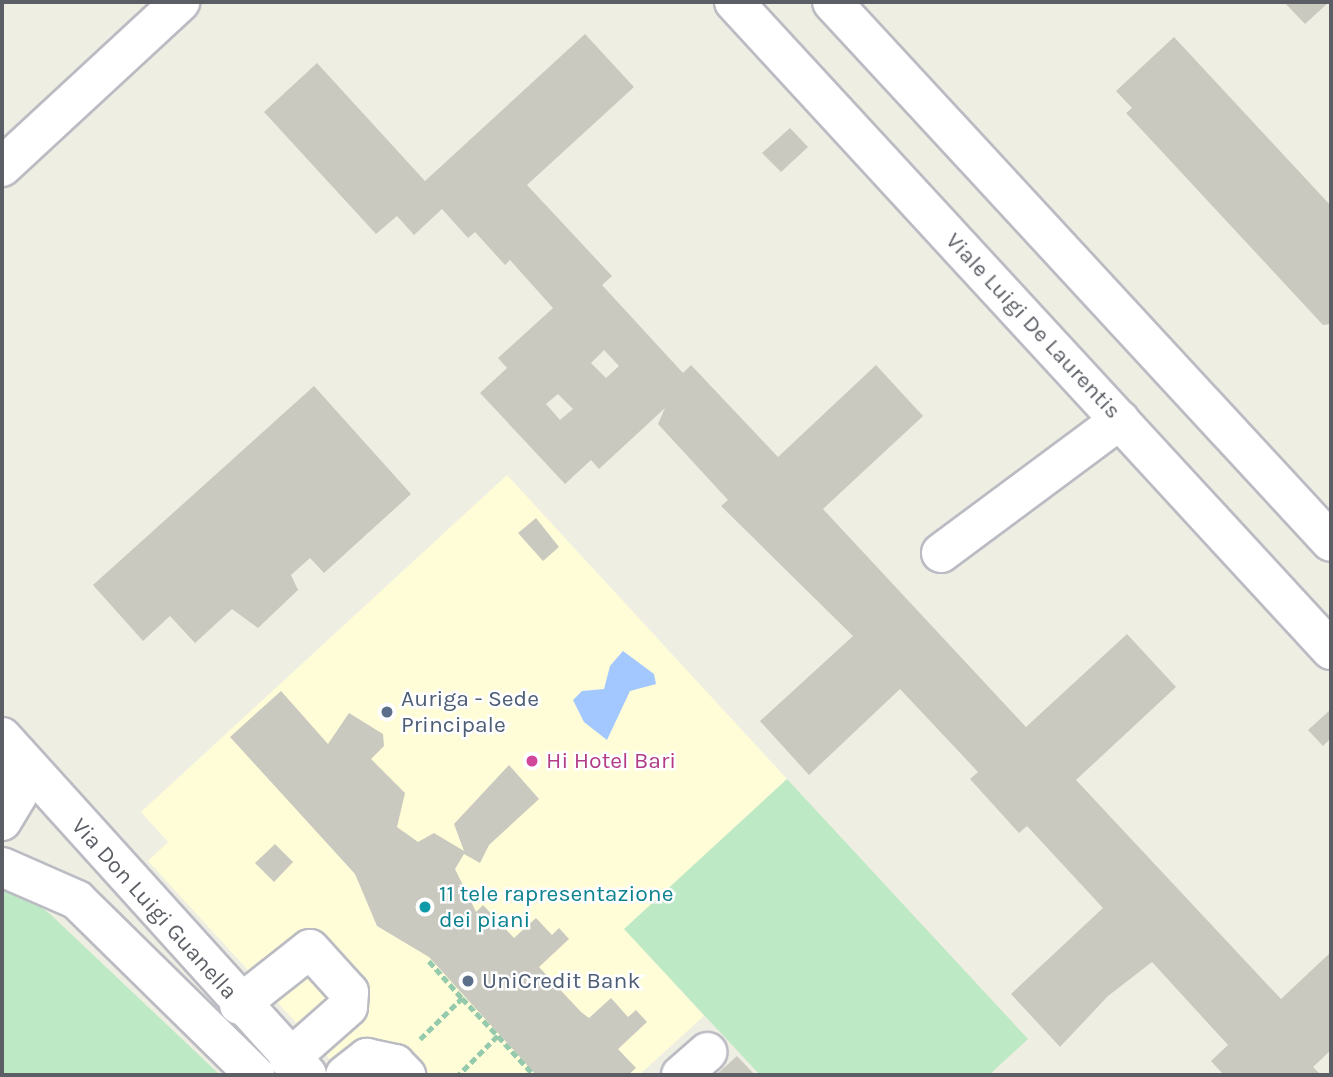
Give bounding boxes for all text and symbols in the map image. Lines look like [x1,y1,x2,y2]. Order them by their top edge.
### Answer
street label: Viale Luigi De Laurentis [940,227,1126,425]
place label: Auriga - Sede Principale [401,685,539,739]
marker: Auriga - Sede Principale [379,704,395,720]
place label: Hi Hotel Bari [546,747,676,775]
marker: Hi Hotel Bari [524,753,540,769]
street label: Via Don Luigi Guanella [65,813,243,1005]
place label: 11 tele rapresentazione dei piani [439,880,673,934]
marker: 11 tele rapresentazione dei piani [417,899,433,915]
place label: UniCredit Bank [482,967,640,995]
marker: UniCredit Bank [460,973,476,989]

